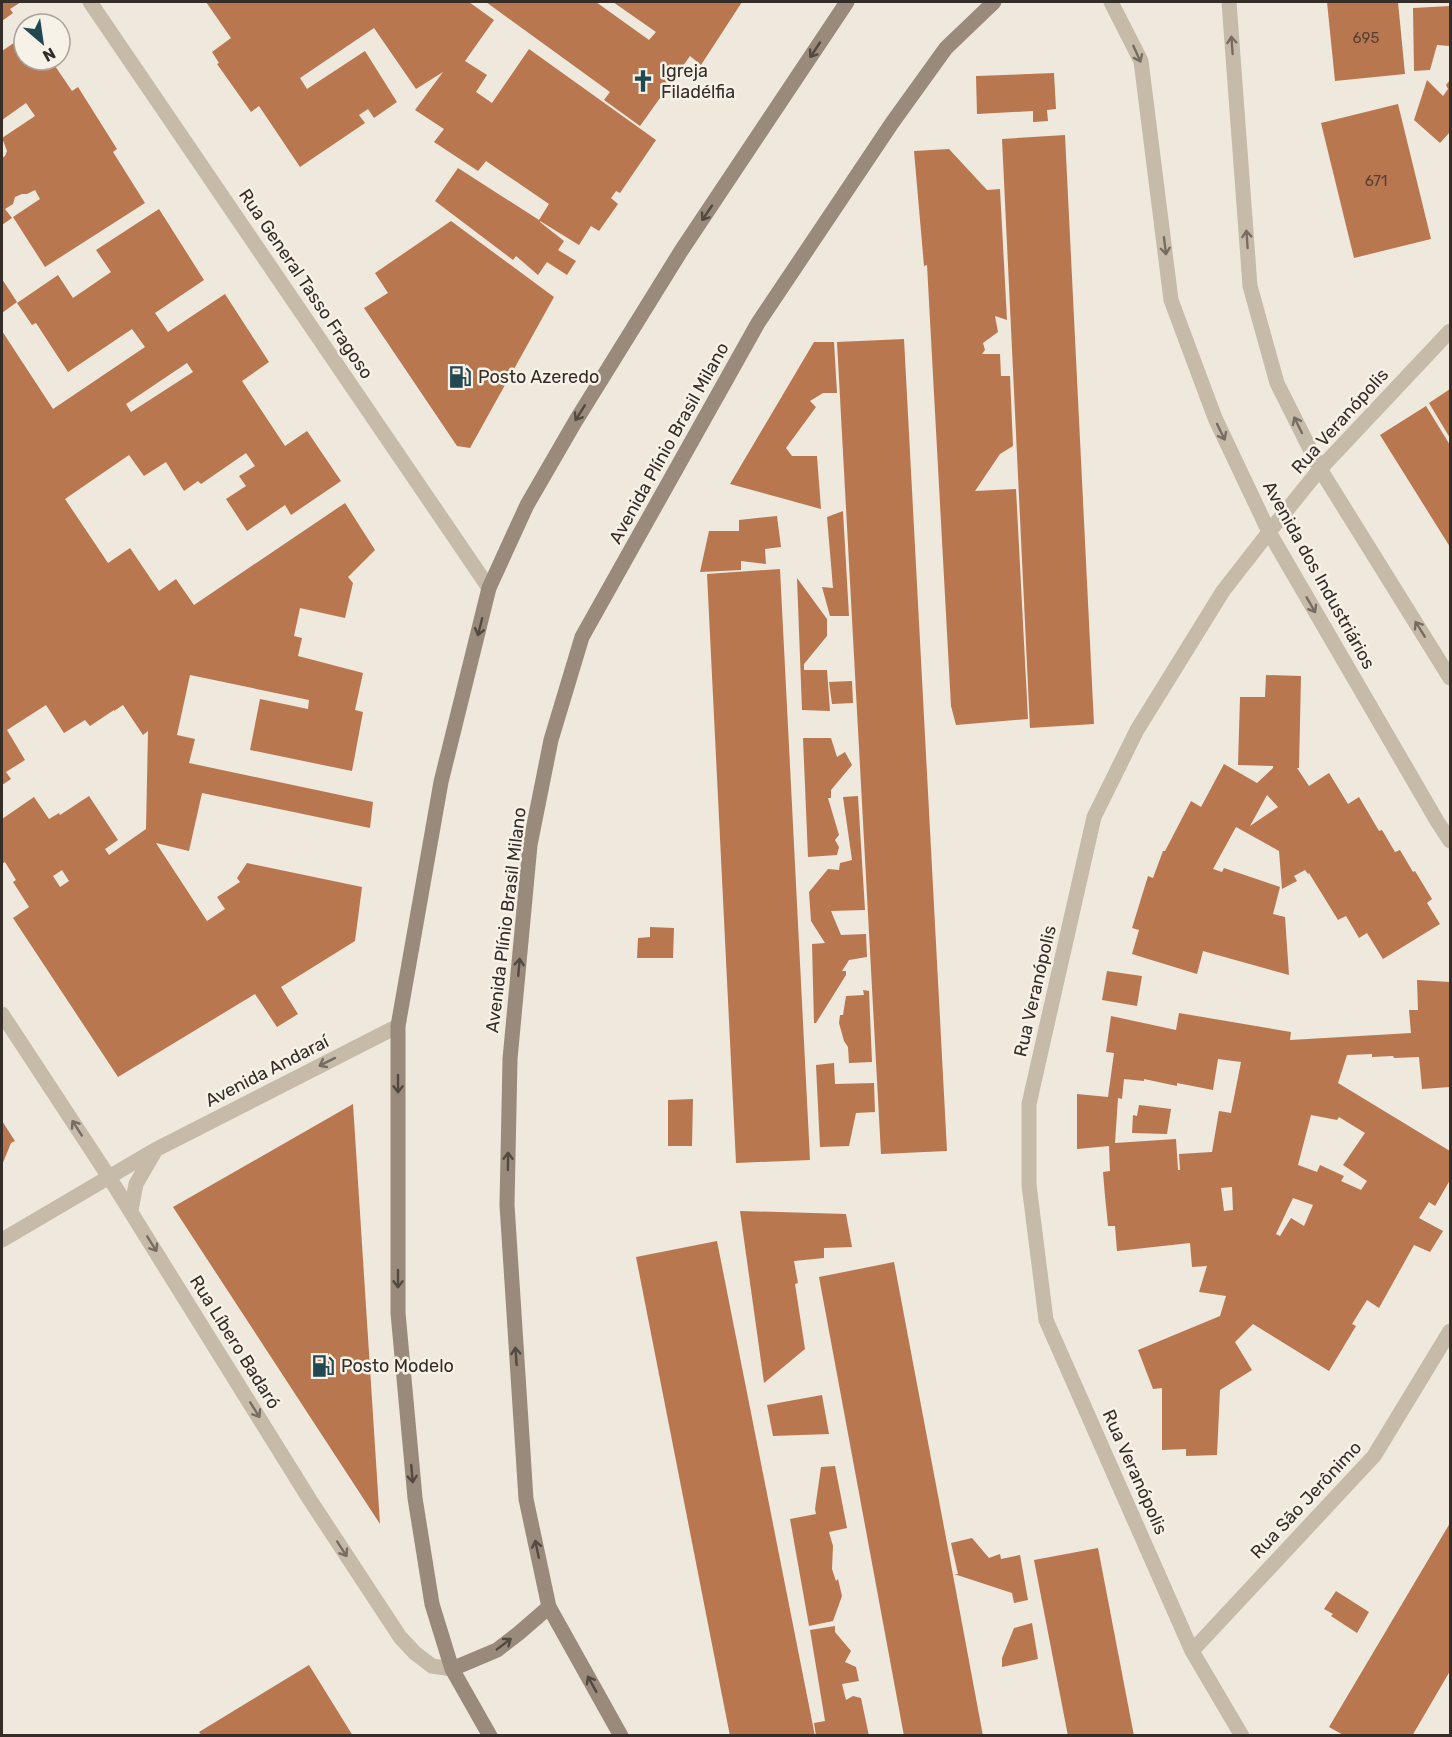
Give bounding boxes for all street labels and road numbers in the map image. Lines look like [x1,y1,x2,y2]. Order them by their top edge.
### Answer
street label: Rua General Tasso Fragoso [234,185,378,383]
street label: Avenida Plínio Brasil Milano [604,338,734,548]
street label: Rua Veranópolis [1287,364,1393,478]
street label: Avenida dos Industriários [1258,477,1380,673]
street label: Avenida Plínio Brasil Milano [481,806,531,1034]
street label: Rua Veranópolis [1009,923,1061,1059]
street label: Avenida Andaraí [202,1030,334,1112]
street label: Rua Líbero Badaró [185,1271,285,1413]
street label: Rua Veranópolis [1098,1406,1172,1538]
street label: Rua São Jerônimo [1246,1437,1366,1563]

